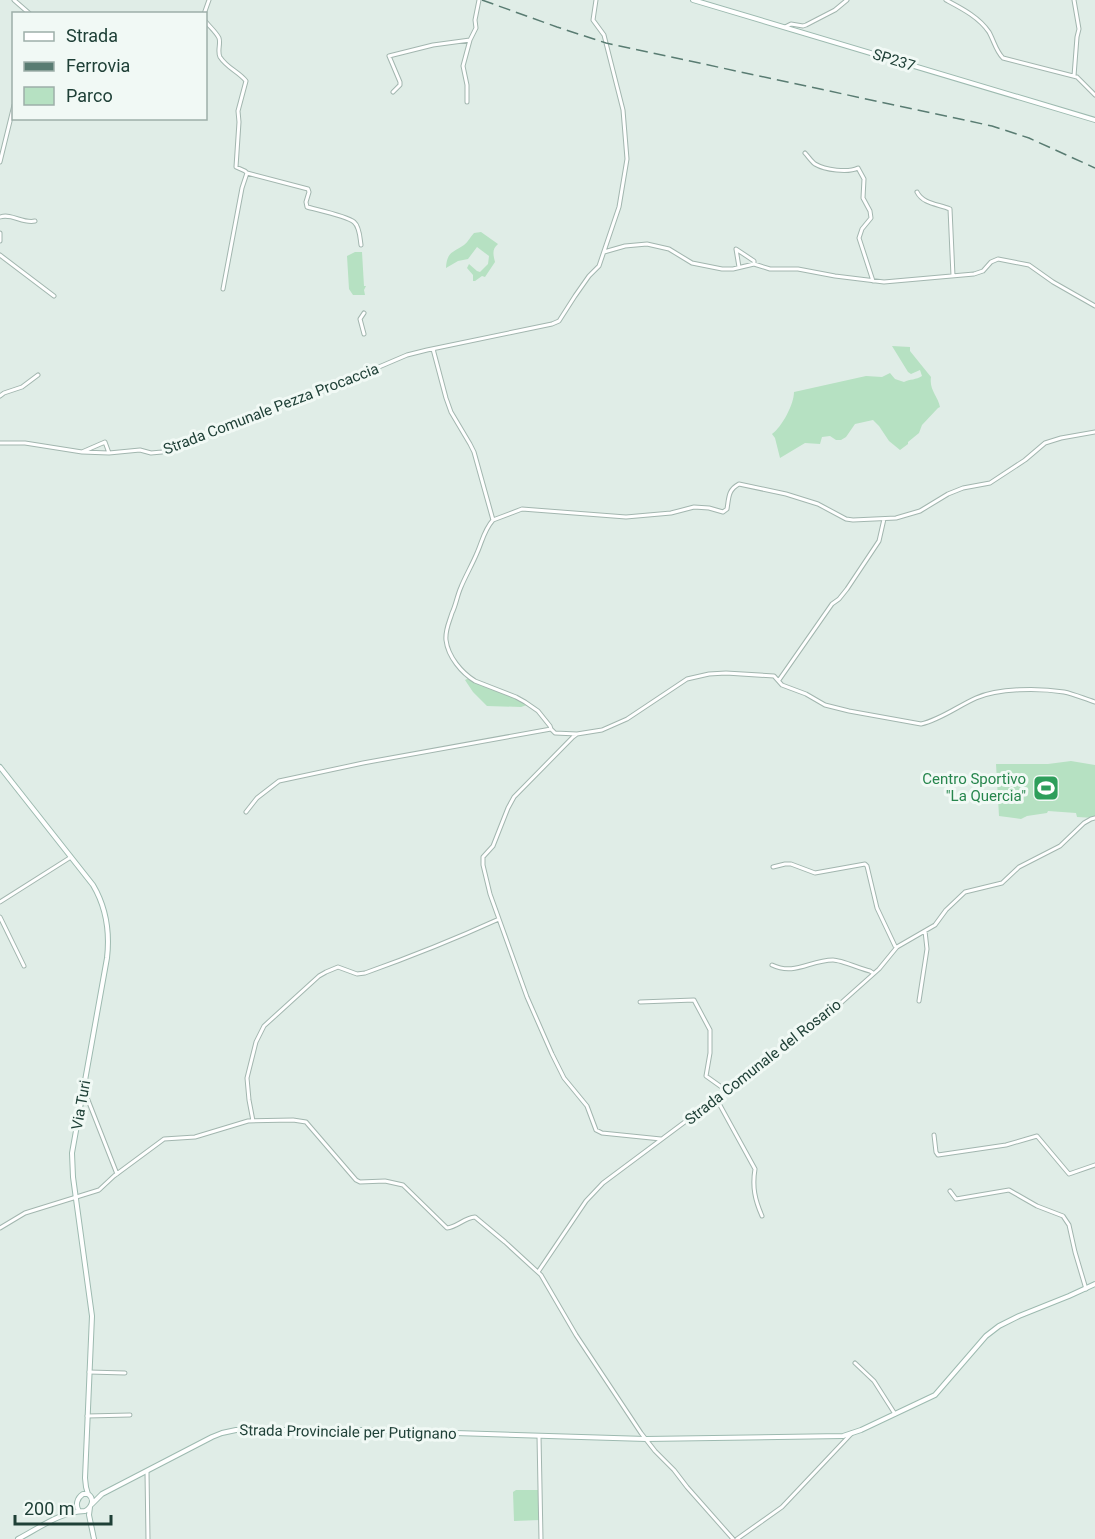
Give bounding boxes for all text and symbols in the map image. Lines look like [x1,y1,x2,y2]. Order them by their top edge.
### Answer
legend [12,12,207,120]
text: Strada [66,25,118,46]
street label: SP237 [870,45,918,75]
text: Ferrovia [66,55,130,76]
text: Parco [66,85,113,106]
street label: Strada Comunale Pezza Procaccia [161,360,381,458]
place label: Centro Sportivo "La Quercia" [922,770,1026,805]
sports icon: Centro Sportivo "La Quercia" [1031,773,1061,803]
street label: Strada Comunale del Rosario [681,995,845,1129]
street label: Via Turi [68,1079,94,1131]
street label: Strada Provinciale per Putignano [239,1421,457,1443]
scale bar [15,1488,111,1526]
text: 200 m [24,1498,75,1519]

